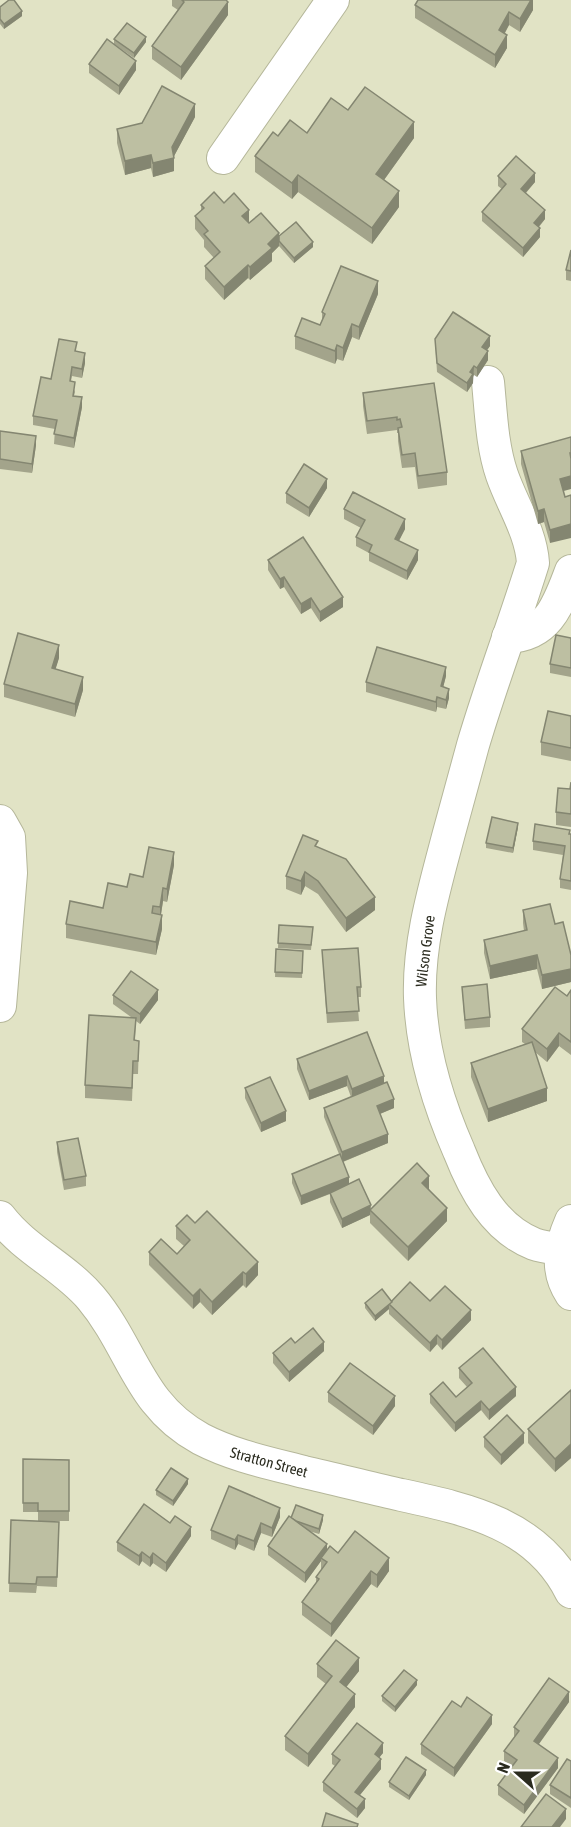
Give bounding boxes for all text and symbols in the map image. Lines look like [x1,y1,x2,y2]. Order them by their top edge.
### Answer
street label: Wilson Grove [412,914,438,988]
street label: Stratton Street [228,1443,310,1481]
north arrow [487,1743,547,1803]
text: N [493,1760,513,1775]

